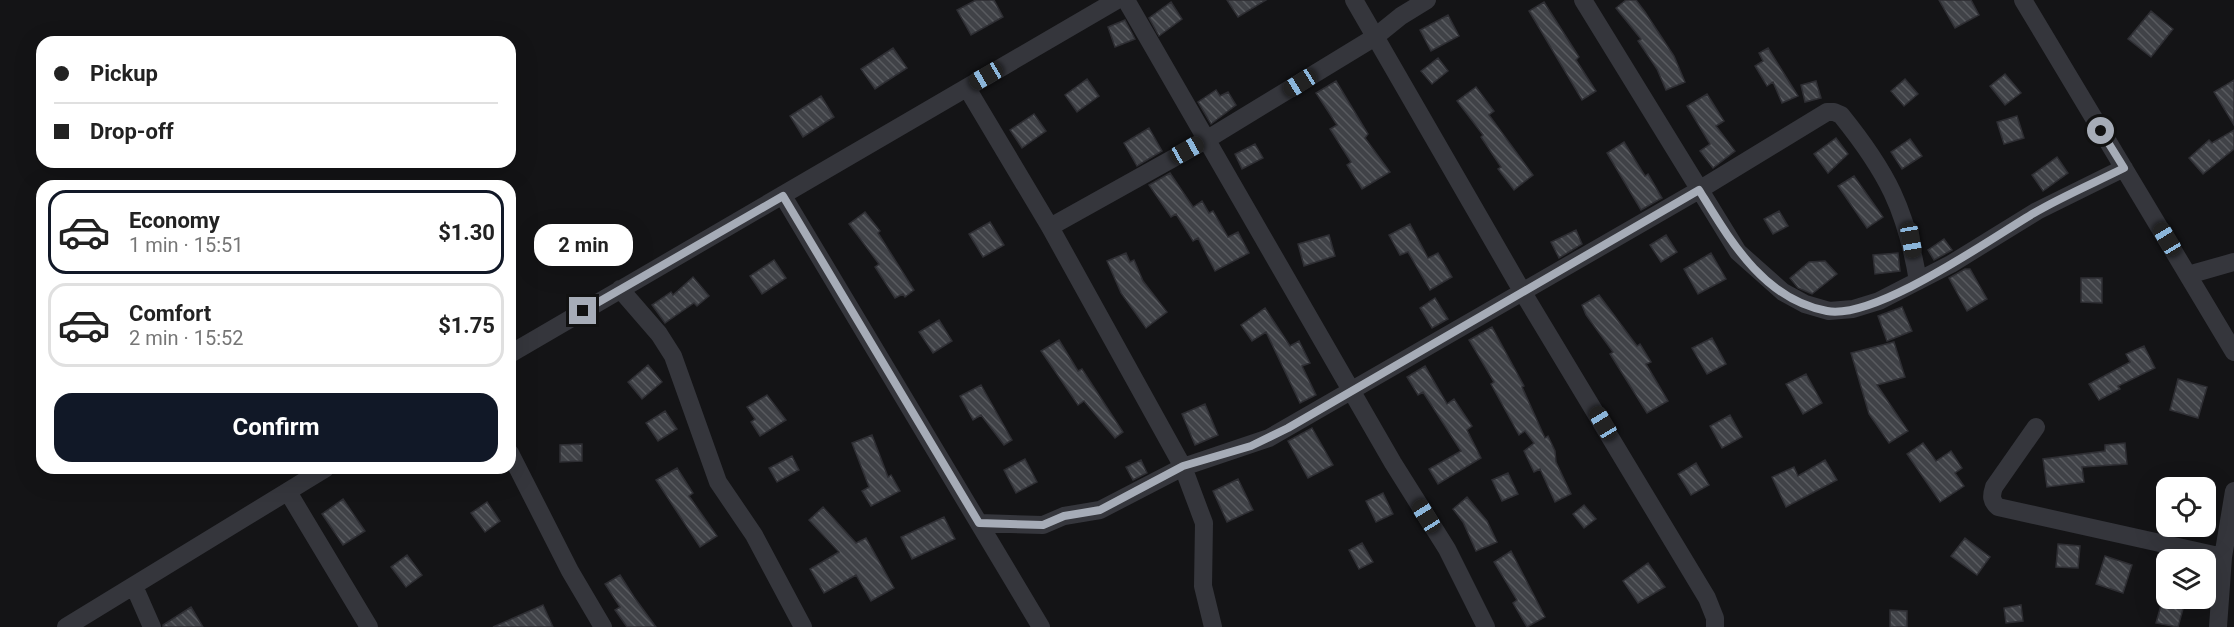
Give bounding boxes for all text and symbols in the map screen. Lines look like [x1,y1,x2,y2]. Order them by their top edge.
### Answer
car [966,59,1006,93]
text: Pickup [90,61,158,86]
car [1280,66,1320,100]
route start [2087,117,2114,144]
text: Drop-off [90,119,174,144]
car [1167,133,1207,167]
icon: car [57,205,111,259]
text: Economy [129,208,220,233]
car [2150,219,2184,259]
text: $1.30 [438,220,495,245]
car [1899,221,1923,259]
callout: 2 min [534,224,632,266]
text: 1 min · 15:51 [129,233,244,257]
text: 2 min [558,233,609,257]
route end [569,297,596,324]
icon: car [57,298,111,352]
text: Comfort [129,301,211,326]
text: $1.75 [438,313,495,338]
text: 2 min · 15:52 [129,326,244,350]
button: Confirm [54,393,498,462]
car [1586,403,1620,443]
map controls [2156,477,2216,609]
button: locate [2156,477,2216,537]
car [1409,496,1443,536]
button: layers [2156,549,2216,609]

